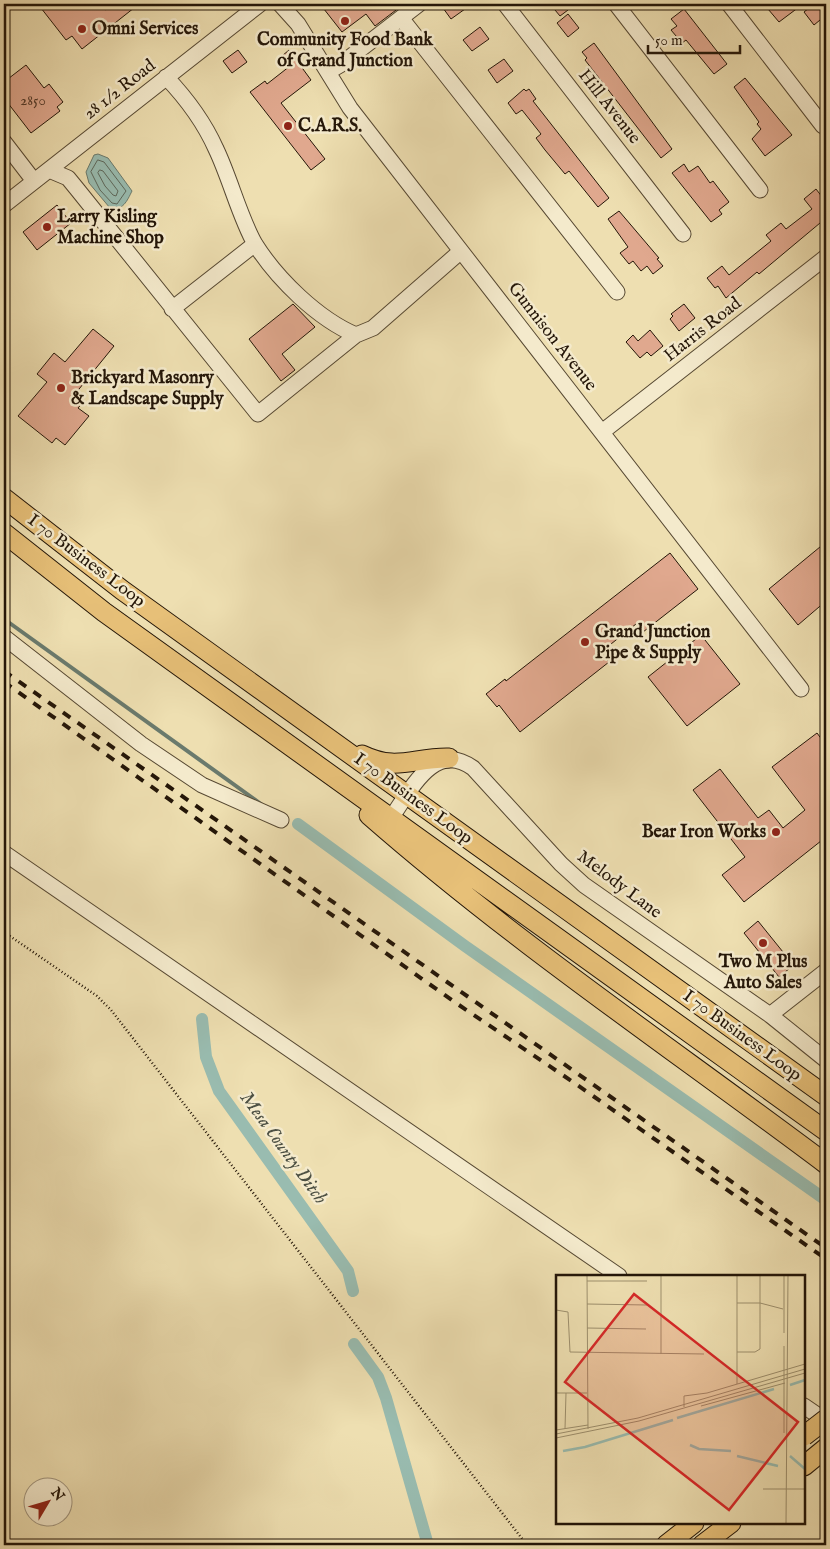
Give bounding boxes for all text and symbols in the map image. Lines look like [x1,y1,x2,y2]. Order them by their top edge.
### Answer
marker: Community Food Bank of Grand Junction [339,15,351,27]
place label: Omni Services [92,18,199,41]
scale bar [648,22,740,54]
marker: Omni Services [76,23,88,35]
place label: Community Food Bank of Grand Junction [257,29,434,73]
text: 50 m [655,31,683,50]
street label: 28 1/2 Road [79,54,161,125]
street label: Hill Avenue [573,65,645,149]
house number: 2850 [20,91,46,110]
place label: C.A.R.S. [298,115,362,138]
marker: C.A.R.S. [282,120,294,132]
place label: Larry Kisling Machine Shop [57,206,164,250]
marker: Larry Kisling Machine Shop [41,221,53,233]
street label: Gunnison Avenue [502,278,602,396]
street label: Harris Road [660,292,747,367]
place label: Brickyard Masonry & Landscape Supply [71,367,225,411]
marker: Brickyard Masonry & Landscape Supply [55,382,67,394]
street label: I 70 Business Loop [22,509,150,613]
place label: Grand Junction Pipe & Supply [595,621,711,665]
marker: Grand Junction Pipe & Supply [579,636,591,648]
street label: I 70 Business Loop [349,748,477,850]
place label: Bear Iron Works [642,821,767,844]
marker: Bear Iron Works [770,826,782,838]
street label: Melody Lane [572,846,666,924]
marker: Two M Plus Auto Sales [757,937,769,949]
place label: Two M Plus Auto Sales [718,951,808,995]
street label: I 70 Business Loop [678,985,806,1087]
water label: Mesa County Ditch [234,1087,332,1209]
inset map [556,1275,805,1524]
north arrow [22,1476,72,1526]
text: N [46,1484,68,1505]

